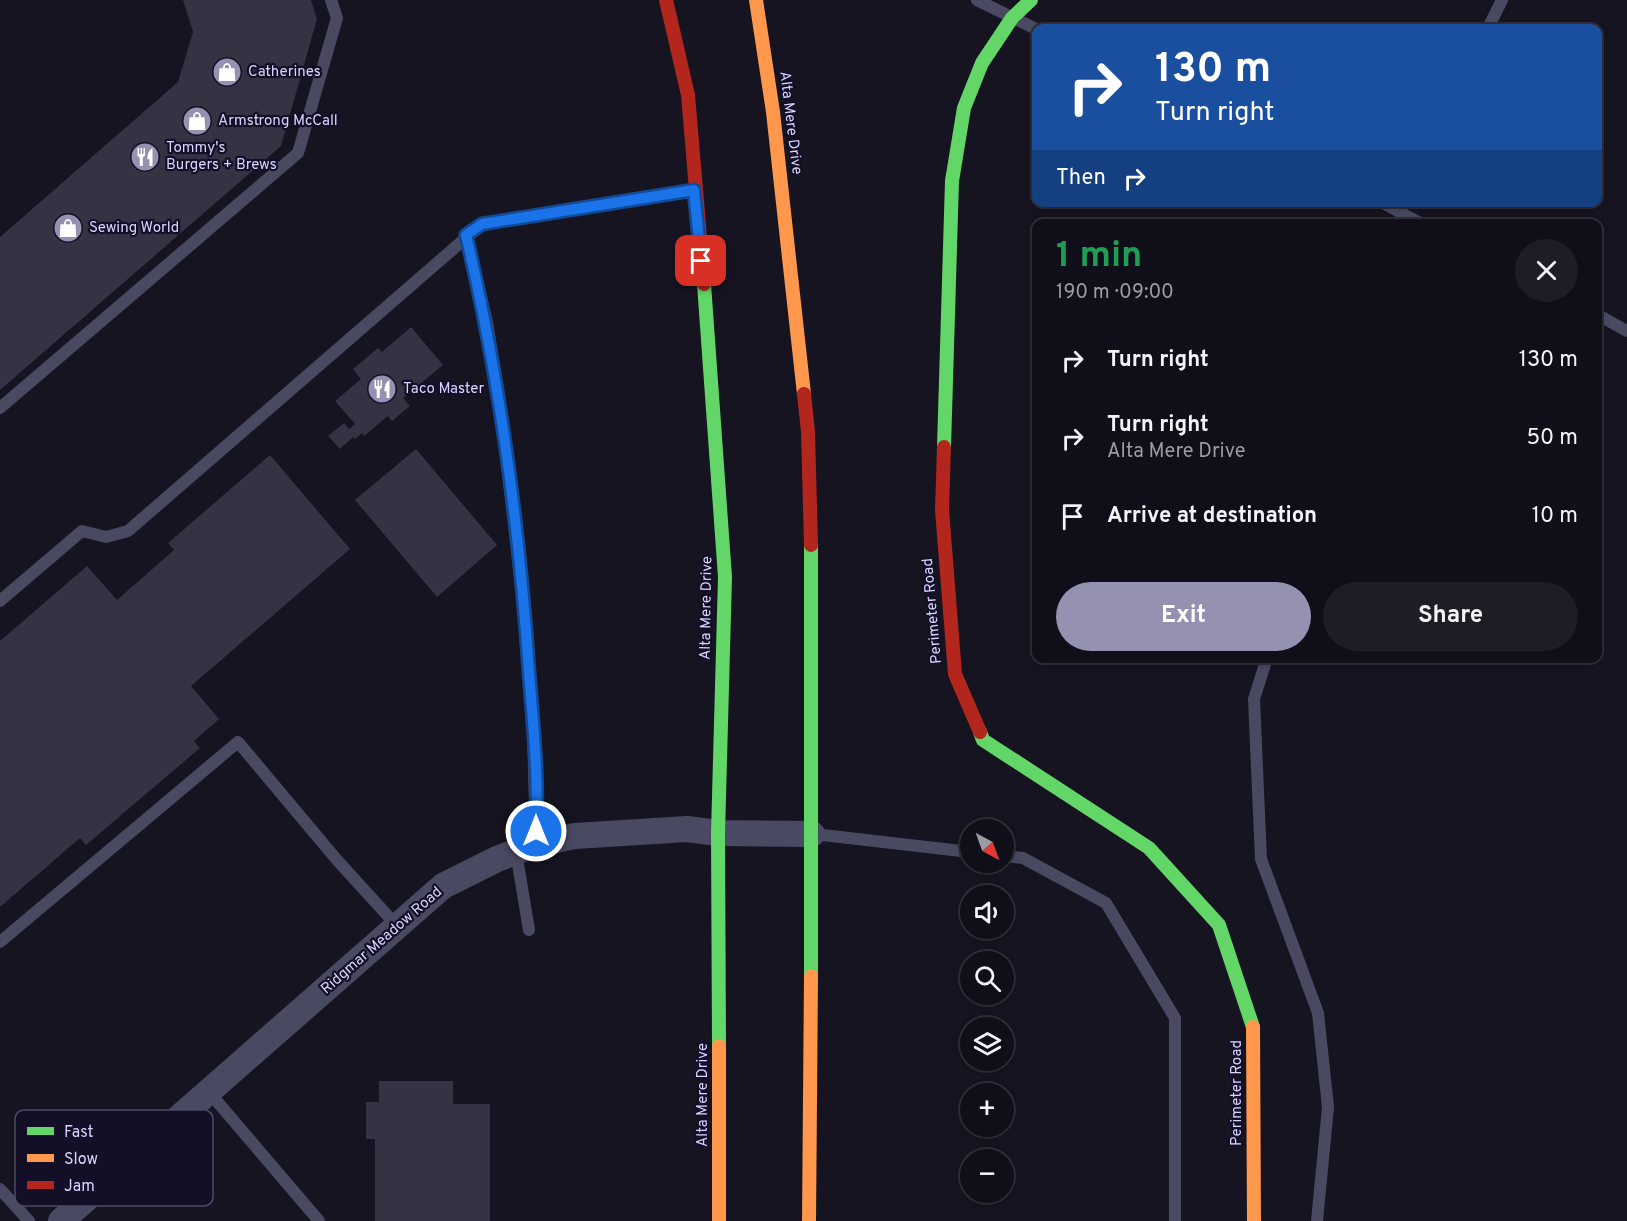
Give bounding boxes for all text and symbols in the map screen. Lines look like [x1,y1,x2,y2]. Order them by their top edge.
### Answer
text: 130 m [1155,44,1271,97]
icon: right [1056,48,1134,126]
shop icon: Catherines [211,56,243,88]
place label: Catherines [248,63,321,82]
street label: Alta Mere Drive [774,70,806,176]
text: Turn right [1155,96,1274,130]
shop icon: Armstrong McCall [181,105,213,137]
place label: Armstrong McCall [218,112,338,131]
place label: Tommy's Burgers + Brews [166,139,277,175]
restaurant icon: Tommy's Burgers + Brews [129,141,161,173]
icon: right [1118,162,1151,195]
text: Then [1056,165,1106,192]
shop icon: Sewing World [52,212,84,244]
place label: Sewing World [89,219,179,238]
text: 1 min [1056,234,1142,280]
pin [675,235,726,286]
button: close [1515,239,1578,302]
icon: arrive [684,244,717,277]
text: 190 m · 09:00 [1056,280,1174,306]
icon: right [1056,344,1089,377]
text: Turn right [1107,347,1209,374]
text: 130 m [1519,347,1578,374]
restaurant icon: Taco Master [366,373,398,405]
place label: Taco Master [403,380,485,399]
text: Turn right [1107,412,1209,439]
icon: right [1056,422,1089,455]
text: 50 m [1526,425,1578,452]
text: Alta Mere Drive [1107,439,1246,465]
icon: arrive [1056,500,1089,533]
text: Arrive at destination [1107,503,1317,530]
text: 10 m [1532,503,1578,530]
street label: Alta Mere Drive [697,556,717,660]
street label: Perimeter Road [919,557,947,665]
button: Exit [1056,582,1311,651]
button: Share [1323,582,1578,651]
position arrow [504,799,568,863]
north arrow [960,819,1014,873]
map controls [960,819,1014,1203]
street label: Ridgmar Meadow Road [317,883,447,999]
button: sound [960,885,1014,939]
button: search [960,951,1014,1005]
button: layers [960,1017,1014,1071]
street label: Perimeter Road [1228,1040,1247,1146]
street label: Alta Mere Drive [694,1043,713,1147]
button: + [960,1083,1014,1137]
legend [15,1110,213,1206]
text: Fast [64,1123,94,1143]
button: − [960,1149,1014,1203]
text: Slow [64,1150,98,1170]
text: Jam [64,1177,95,1197]

